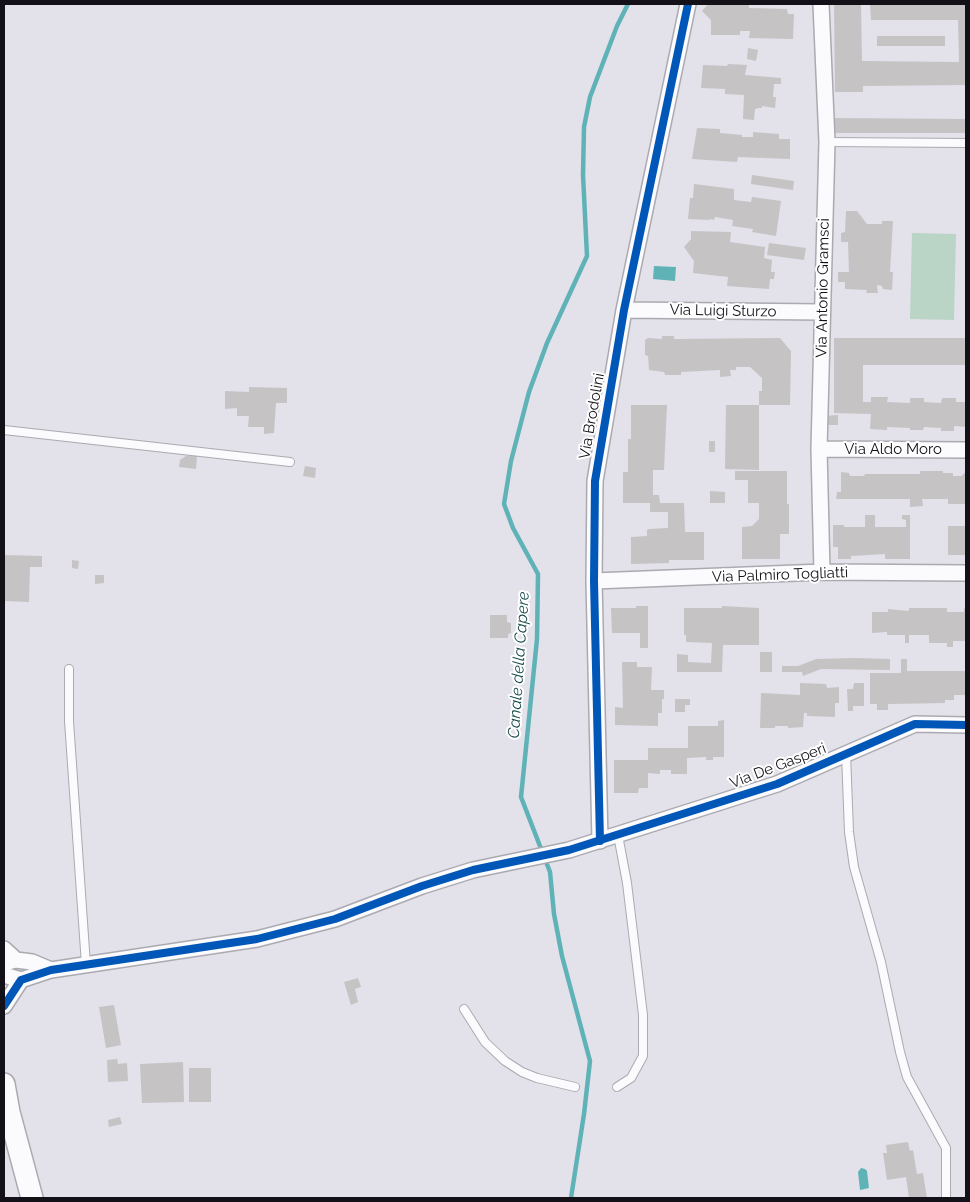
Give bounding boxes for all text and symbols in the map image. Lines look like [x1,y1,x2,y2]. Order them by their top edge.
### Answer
street label: Via Antonio Gramsci [813,218,833,358]
street label: Via Luigi Sturzo [669,301,777,321]
street label: Via Brodolini [576,372,608,460]
street label: Via Aldo Moro [844,440,942,458]
street label: Via Palmiro Togliatti [712,564,848,586]
water label: Canale della Capere [504,591,534,739]
street label: Via De Gasperi [727,739,829,793]

